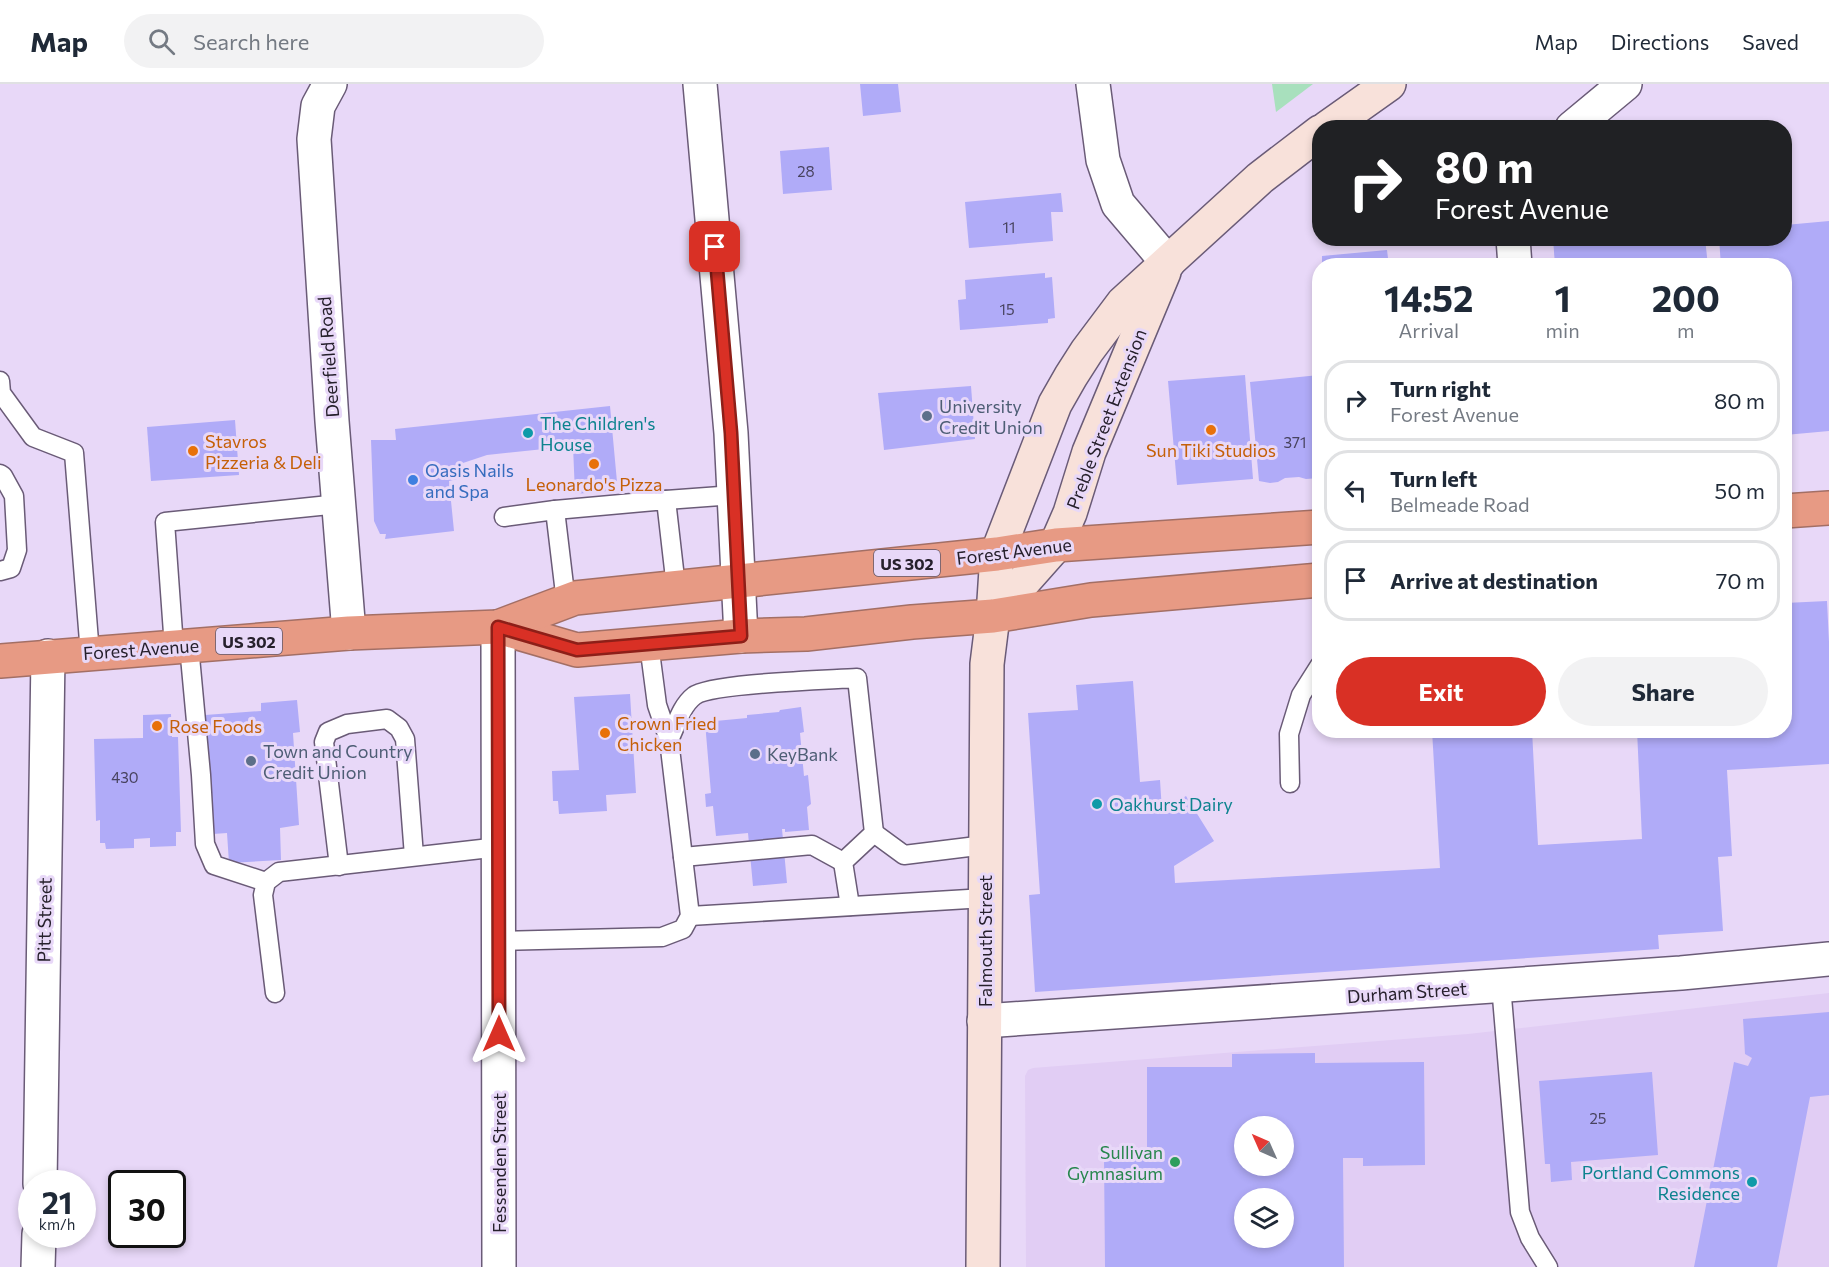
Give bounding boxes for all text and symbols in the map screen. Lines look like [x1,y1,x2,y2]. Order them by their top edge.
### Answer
search box [124,14,544,68]
text: Map [30,24,88,58]
icon: search [145,25,178,58]
text: Search here [193,28,309,55]
text: Map [1535,29,1578,54]
text: Directions [1611,29,1709,54]
text: Saved [1742,29,1799,54]
text: 80 m [1435,140,1534,192]
icon: right [1336,144,1414,222]
house number: 28 [797,162,815,180]
text: Forest Avenue [1435,192,1609,225]
house number: 11 [1003,218,1015,236]
pin [689,221,740,272]
icon: arrive [698,230,731,263]
text: 14:52 [1384,275,1473,319]
text: 1 [1554,275,1571,319]
text: 200 [1652,275,1720,319]
street label: Deerfield Road [313,296,343,418]
house number: 15 [999,300,1015,318]
text: Arrival [1399,318,1459,342]
text: min [1546,318,1580,342]
text: m [1677,318,1695,342]
street label: Preble Street Extension [1061,326,1151,512]
text: Turn right [1390,375,1491,402]
icon: right [1339,384,1372,417]
text: 80 m [1714,387,1765,414]
place label: University Credit Union [939,395,1043,438]
text: Forest Avenue [1390,402,1519,426]
marker: University Credit Union [920,409,934,423]
place label: The Children's House [540,412,656,455]
marker: Sun Tiki Studios [1204,423,1218,437]
marker: The Children's House [521,426,535,440]
place label: Stavros Pizzeria & Deli [205,430,322,473]
house number: 371 [1284,433,1306,451]
place label: Sun Tiki Studios [1146,439,1276,461]
marker: Stavros Pizzeria & Deli [186,444,200,458]
marker: Leonardo's Pizza [587,457,601,471]
place label: Oasis Nails and Spa [425,459,514,502]
text: Turn left [1390,465,1477,492]
marker: Oasis Nails and Spa [406,473,420,487]
place label: Leonardo's Pizza [526,473,662,495]
icon: left [1339,474,1372,507]
text: 50 m [1715,477,1765,504]
text: Belmeade Road [1390,492,1530,516]
street label: Forest Avenue [955,533,1073,569]
road number: US 302 [874,550,940,576]
icon: arrive [1339,564,1372,597]
text: Arrive at destination [1390,567,1598,594]
text: 70 m [1716,567,1765,594]
road number: US 302 [216,628,282,654]
street label: Forest Avenue [82,634,200,664]
button: Exit [1336,657,1546,726]
button: Share [1558,657,1768,726]
place label: Crown Fried Chicken [617,712,717,755]
place label: Rose Foods [169,715,262,737]
marker: Rose Foods [150,719,164,733]
marker: Crown Fried Chicken [598,726,612,740]
place label: Town and Country Credit Union [263,740,413,783]
place label: KeyBank [767,743,838,765]
marker: KeyBank [748,747,762,761]
marker: Town and Country Credit Union [244,754,258,768]
house number: 430 [111,768,139,786]
place label: Oakhurst Dairy [1109,793,1233,815]
marker: Oakhurst Dairy [1090,797,1104,811]
street label: Falmouth Street [974,875,996,1007]
street label: Pitt Street [32,877,56,963]
street label: Durham Street [1346,977,1468,1007]
position arrow [467,1002,531,1066]
street label: Fessenden Street [488,1093,510,1233]
house number: 25 [1590,1109,1606,1127]
north arrow [1234,1116,1294,1176]
map controls [1234,1116,1294,1248]
place label: Sullivan Gymnasium [1067,1141,1163,1184]
marker: Sullivan Gymnasium [1168,1155,1182,1169]
place label: Portland Commons Residence [1582,1161,1740,1204]
speed limit sign: 30 [108,1170,186,1248]
marker: Portland Commons Residence [1745,1175,1759,1189]
text: 21 [42,1183,72,1220]
button: layers [1234,1188,1294,1248]
text: km/h [39,1215,75,1233]

